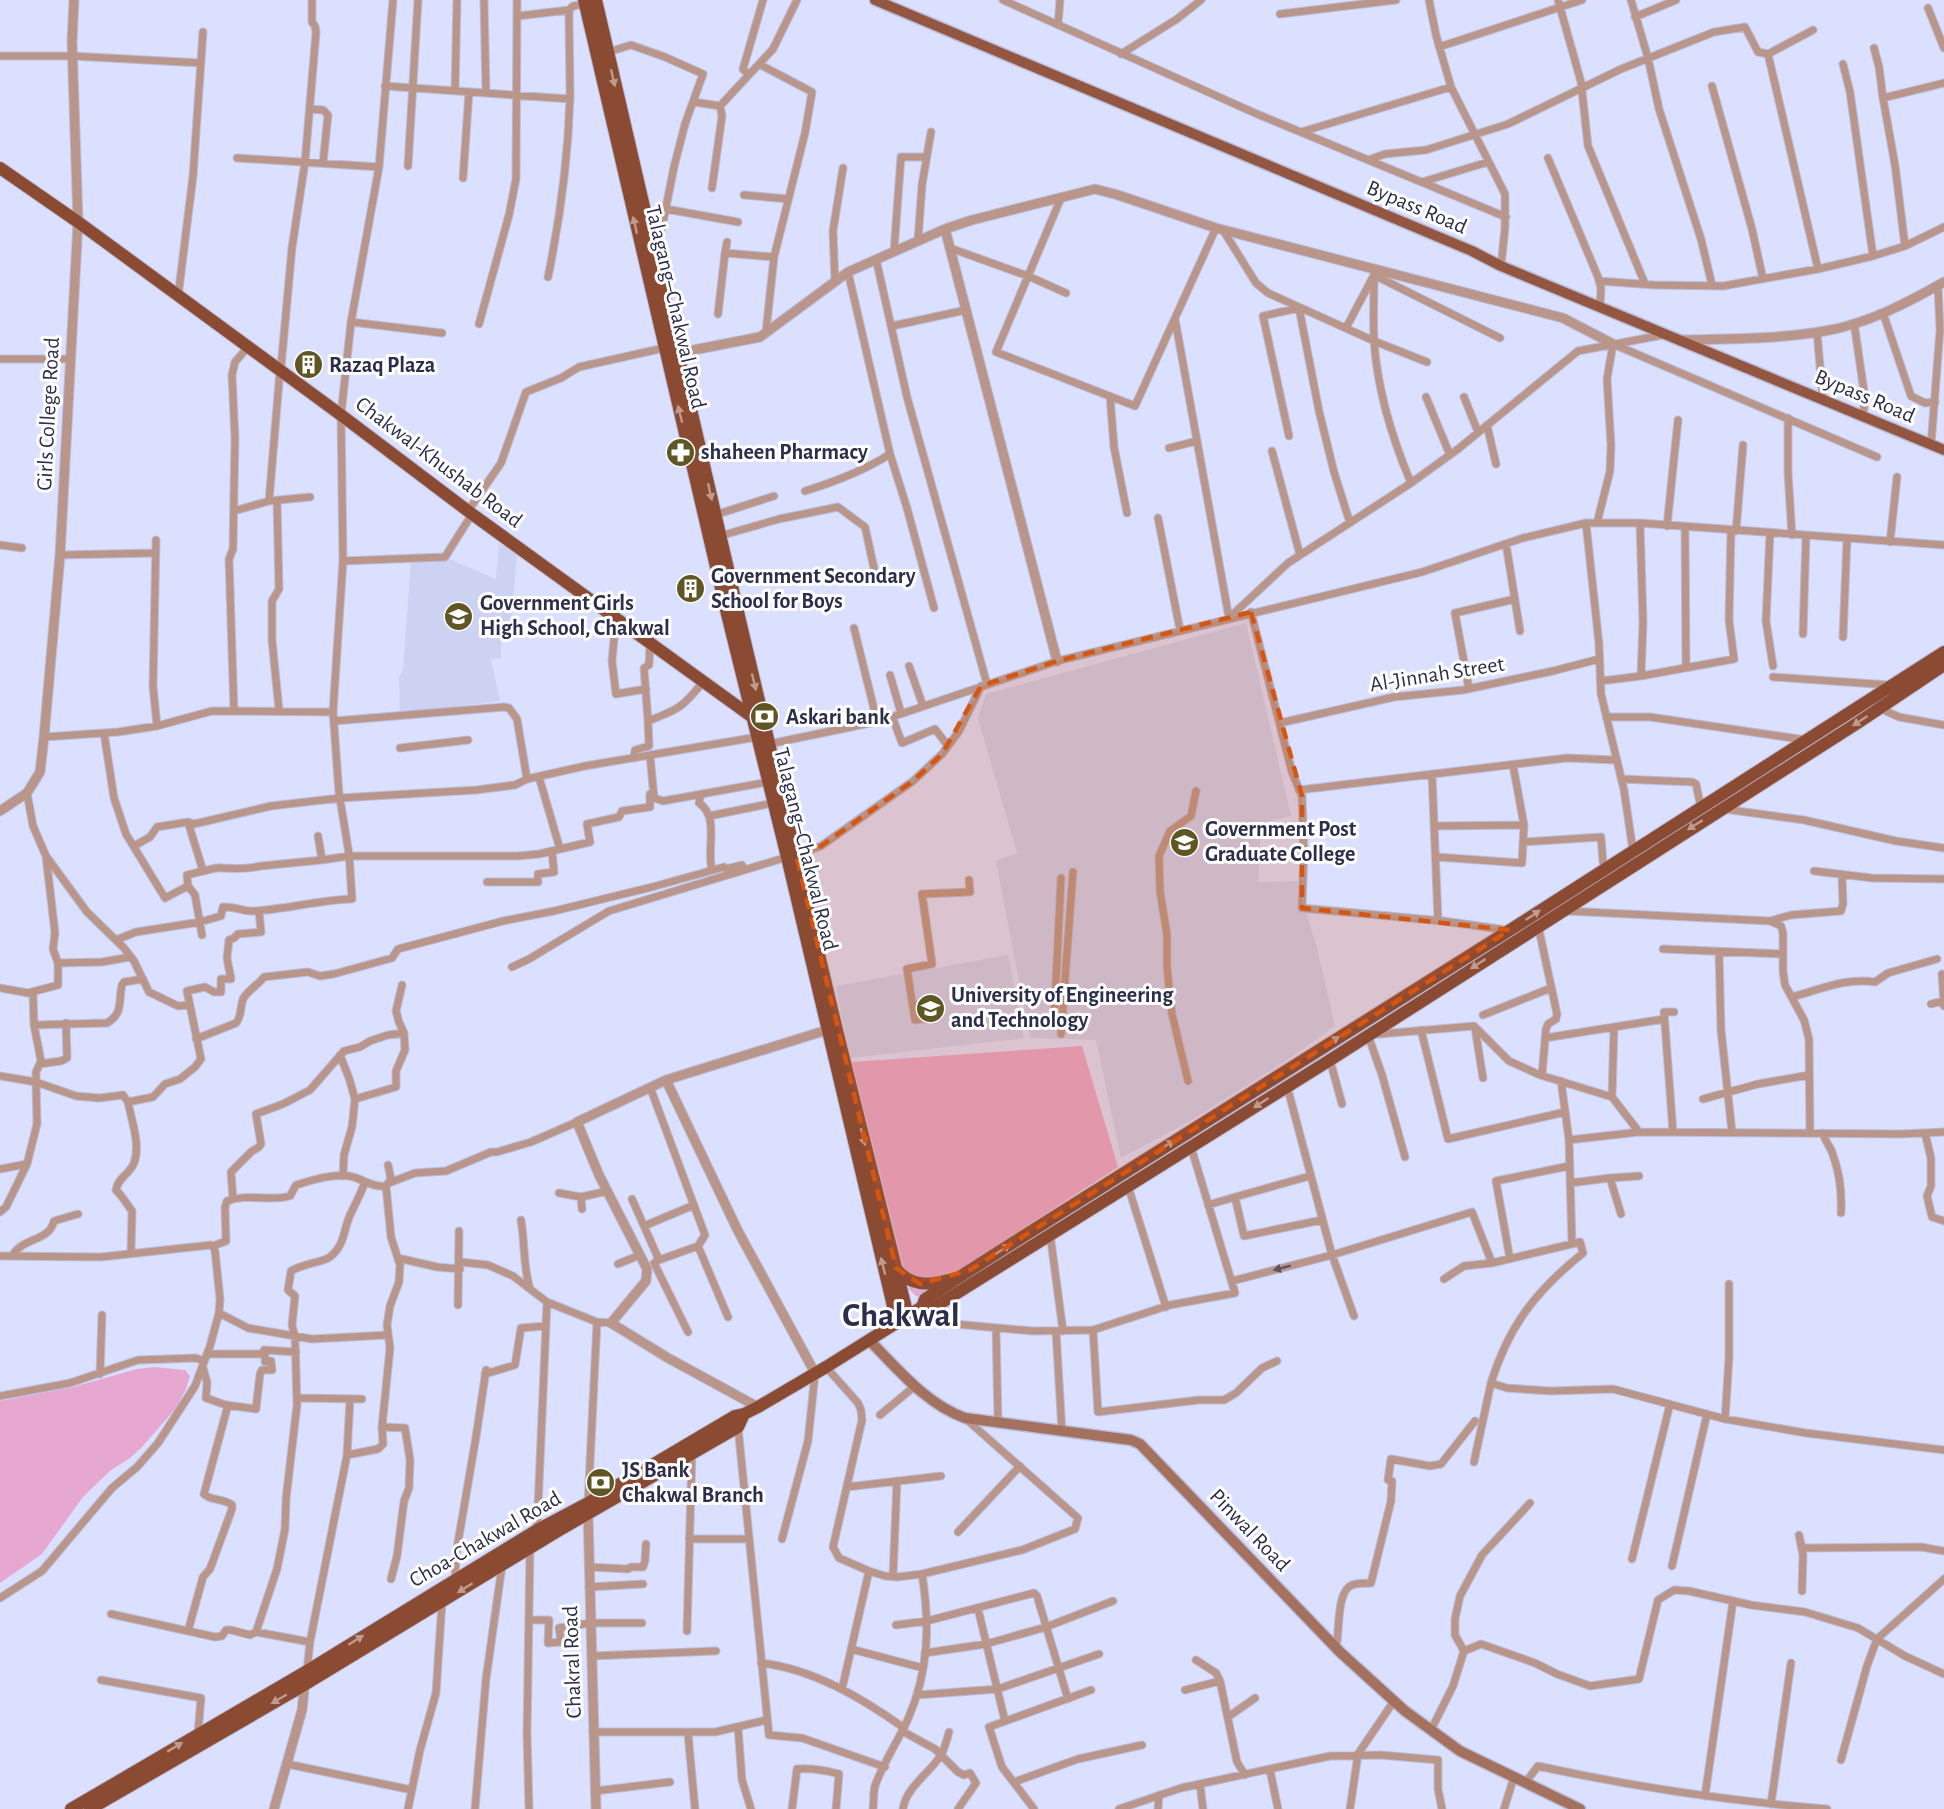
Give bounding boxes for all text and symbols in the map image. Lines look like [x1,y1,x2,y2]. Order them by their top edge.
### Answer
one-way arrow [609,68,618,87]
street label: Bypass Road [1364,176,1470,238]
street label: Talagang–Chakwal Road [642,203,710,411]
one-way arrow [630,215,639,234]
street label: Girls College Road [33,337,63,491]
building icon: Razaq Plaza [292,349,324,381]
place label: Razaq Plaza [329,354,436,376]
street label: Bypass Road [1812,365,1918,427]
street label: Chakwal-Khushab Road [352,392,526,532]
one-way arrow [675,405,685,424]
pharmacy icon: shaheen Pharmacy [664,436,696,468]
place label: shaheen Pharmacy [701,441,868,464]
one-way arrow [706,483,716,502]
place label: Government Secondary School for Boys [711,565,916,613]
building icon: Government Secondary School for Boys [674,573,706,605]
place label: Government Girls High School, Chakwal [480,592,670,639]
school or university icon: Government Girls High School, Chakwal [443,600,475,632]
street label: Al-Jinnah Street [1368,653,1506,695]
one-way arrow [750,673,760,692]
bank icon: Askari bank [749,701,781,733]
place label: Askari bank [786,706,890,728]
one-way arrow [1852,715,1868,726]
street label: Talagang–Chakwal Road [770,745,842,953]
place label: Government Post Graduate College [1205,818,1357,865]
one-way arrow [1688,819,1704,831]
school or university icon: Government Post Graduate College [1168,826,1200,858]
one-way arrow [1525,910,1541,921]
one-way arrow [1470,958,1486,969]
place label: University of Engineering and Technology [951,984,1174,1032]
school or university icon: University of Engineering and Technology [914,992,946,1024]
one-way arrow [1324,1035,1340,1046]
one-way arrow [1253,1097,1269,1108]
one-way arrow [859,1128,869,1147]
one-way arrow [1159,1140,1176,1150]
one-way arrow [994,1244,1011,1255]
one-way arrow [878,1257,888,1275]
one-way arrow [1273,1264,1291,1274]
district label: Chakwal [842,1299,960,1333]
place label: JS Bank Chakwal Branch [622,1459,764,1506]
bank icon: JS Bank Chakwal Branch [585,1467,617,1499]
street label: Pinwal Road [1206,1485,1294,1575]
street label: Choa-Chakwal Road [405,1487,565,1591]
one-way arrow [457,1583,473,1594]
street label: Chakral Road [559,1605,585,1719]
one-way arrow [348,1635,364,1646]
one-way arrow [271,1694,288,1704]
one-way arrow [167,1741,183,1752]

